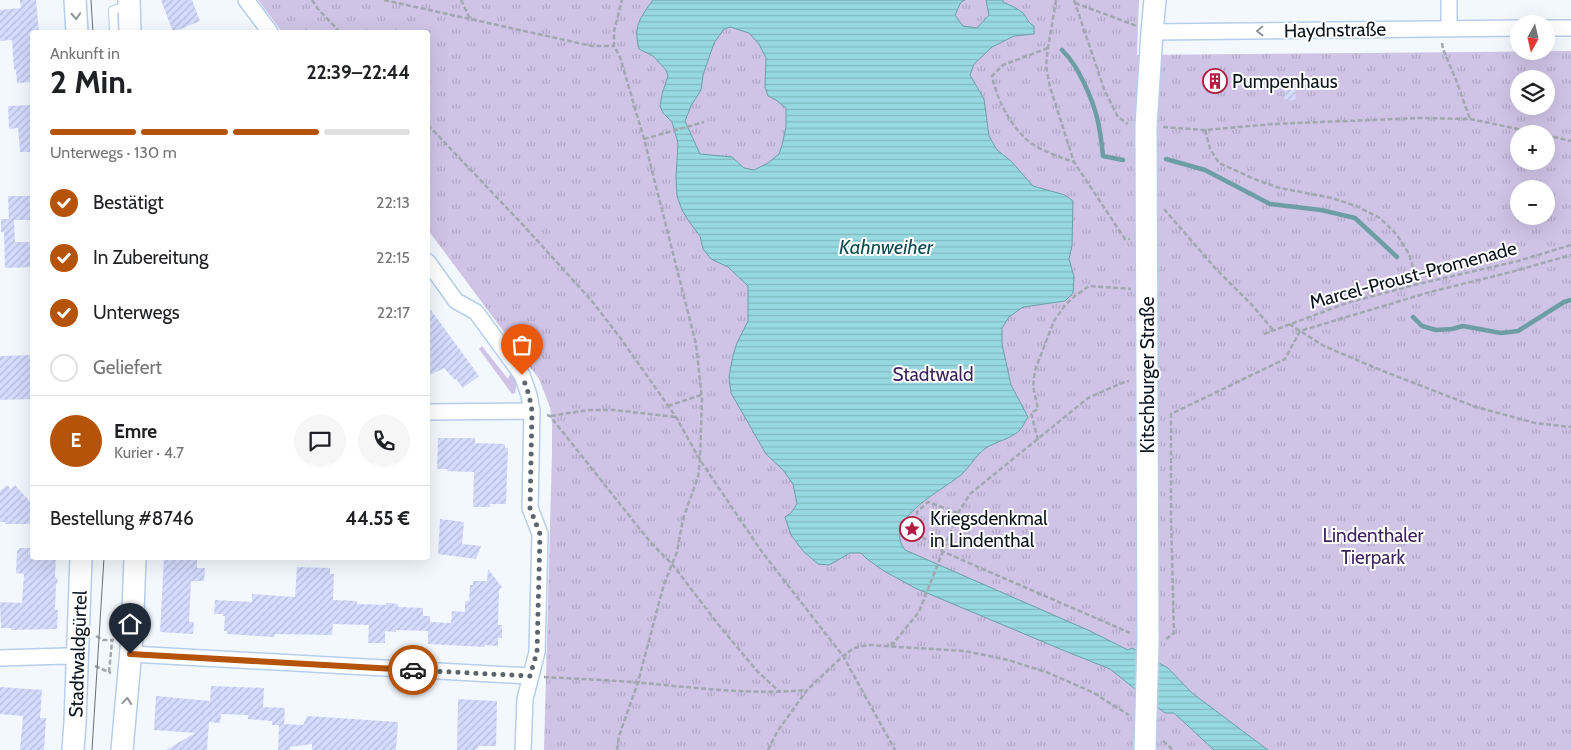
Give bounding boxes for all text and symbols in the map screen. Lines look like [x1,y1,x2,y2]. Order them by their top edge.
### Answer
one-way arrow [70,13,81,21]
north arrow [1510,15,1555,60]
map controls [1510,15,1555,225]
street label: Haydnstraße [1284,18,1387,42]
one-way arrow [1256,26,1264,36]
text: Ankunft in [50,44,120,63]
text: 22:39–22:44 [307,61,410,84]
text: 2 Min. [50,62,133,101]
building icon: Pumpenhaus [1202,68,1228,94]
place label: Pumpenhaus [1232,70,1338,93]
button: layers [1510,70,1555,115]
button: + [1510,125,1555,170]
text: Unterwegs · 130 m [50,143,177,162]
button: − [1510,180,1555,225]
icon: check [50,189,78,217]
text: Bestätigt [93,191,164,214]
text: 22:13 [376,193,410,212]
water label: Kahnweiher [839,235,934,259]
street label: Marcel-Proust-Promenade [1307,236,1519,314]
icon: check [50,244,78,272]
text: In Zubereitung [93,246,209,269]
text: 22:15 [376,248,410,267]
street label: Kitschburger Straße [1136,296,1159,454]
icon: check [50,299,78,327]
text: Unterwegs [93,301,180,324]
text: 22:17 [377,303,410,322]
pin [501,324,543,375]
icon: bag [508,331,536,359]
text: Geliefert [93,356,162,379]
park label: Stadtwald [892,363,974,386]
button: chat [294,415,346,467]
button: phone [358,415,410,467]
text: Emre [114,420,157,443]
text: E [71,429,81,452]
text: Kurier · 4.7 [114,443,184,462]
text: Bestellung #8746 [50,507,194,530]
text: 44.55 € [345,507,410,530]
place label: Kriegsdenkmal in Lindenthal [930,507,1048,552]
place icon: Kriegsdenkmal in Lindenthal [899,516,925,542]
park label: Lindenthaler Tierpark [1323,524,1423,569]
street label: Stadtwaldgürtel [64,590,92,718]
pin [109,603,151,654]
icon: home [116,610,144,638]
courier [388,645,438,695]
icon: car [399,656,427,684]
one-way arrow [121,697,132,705]

